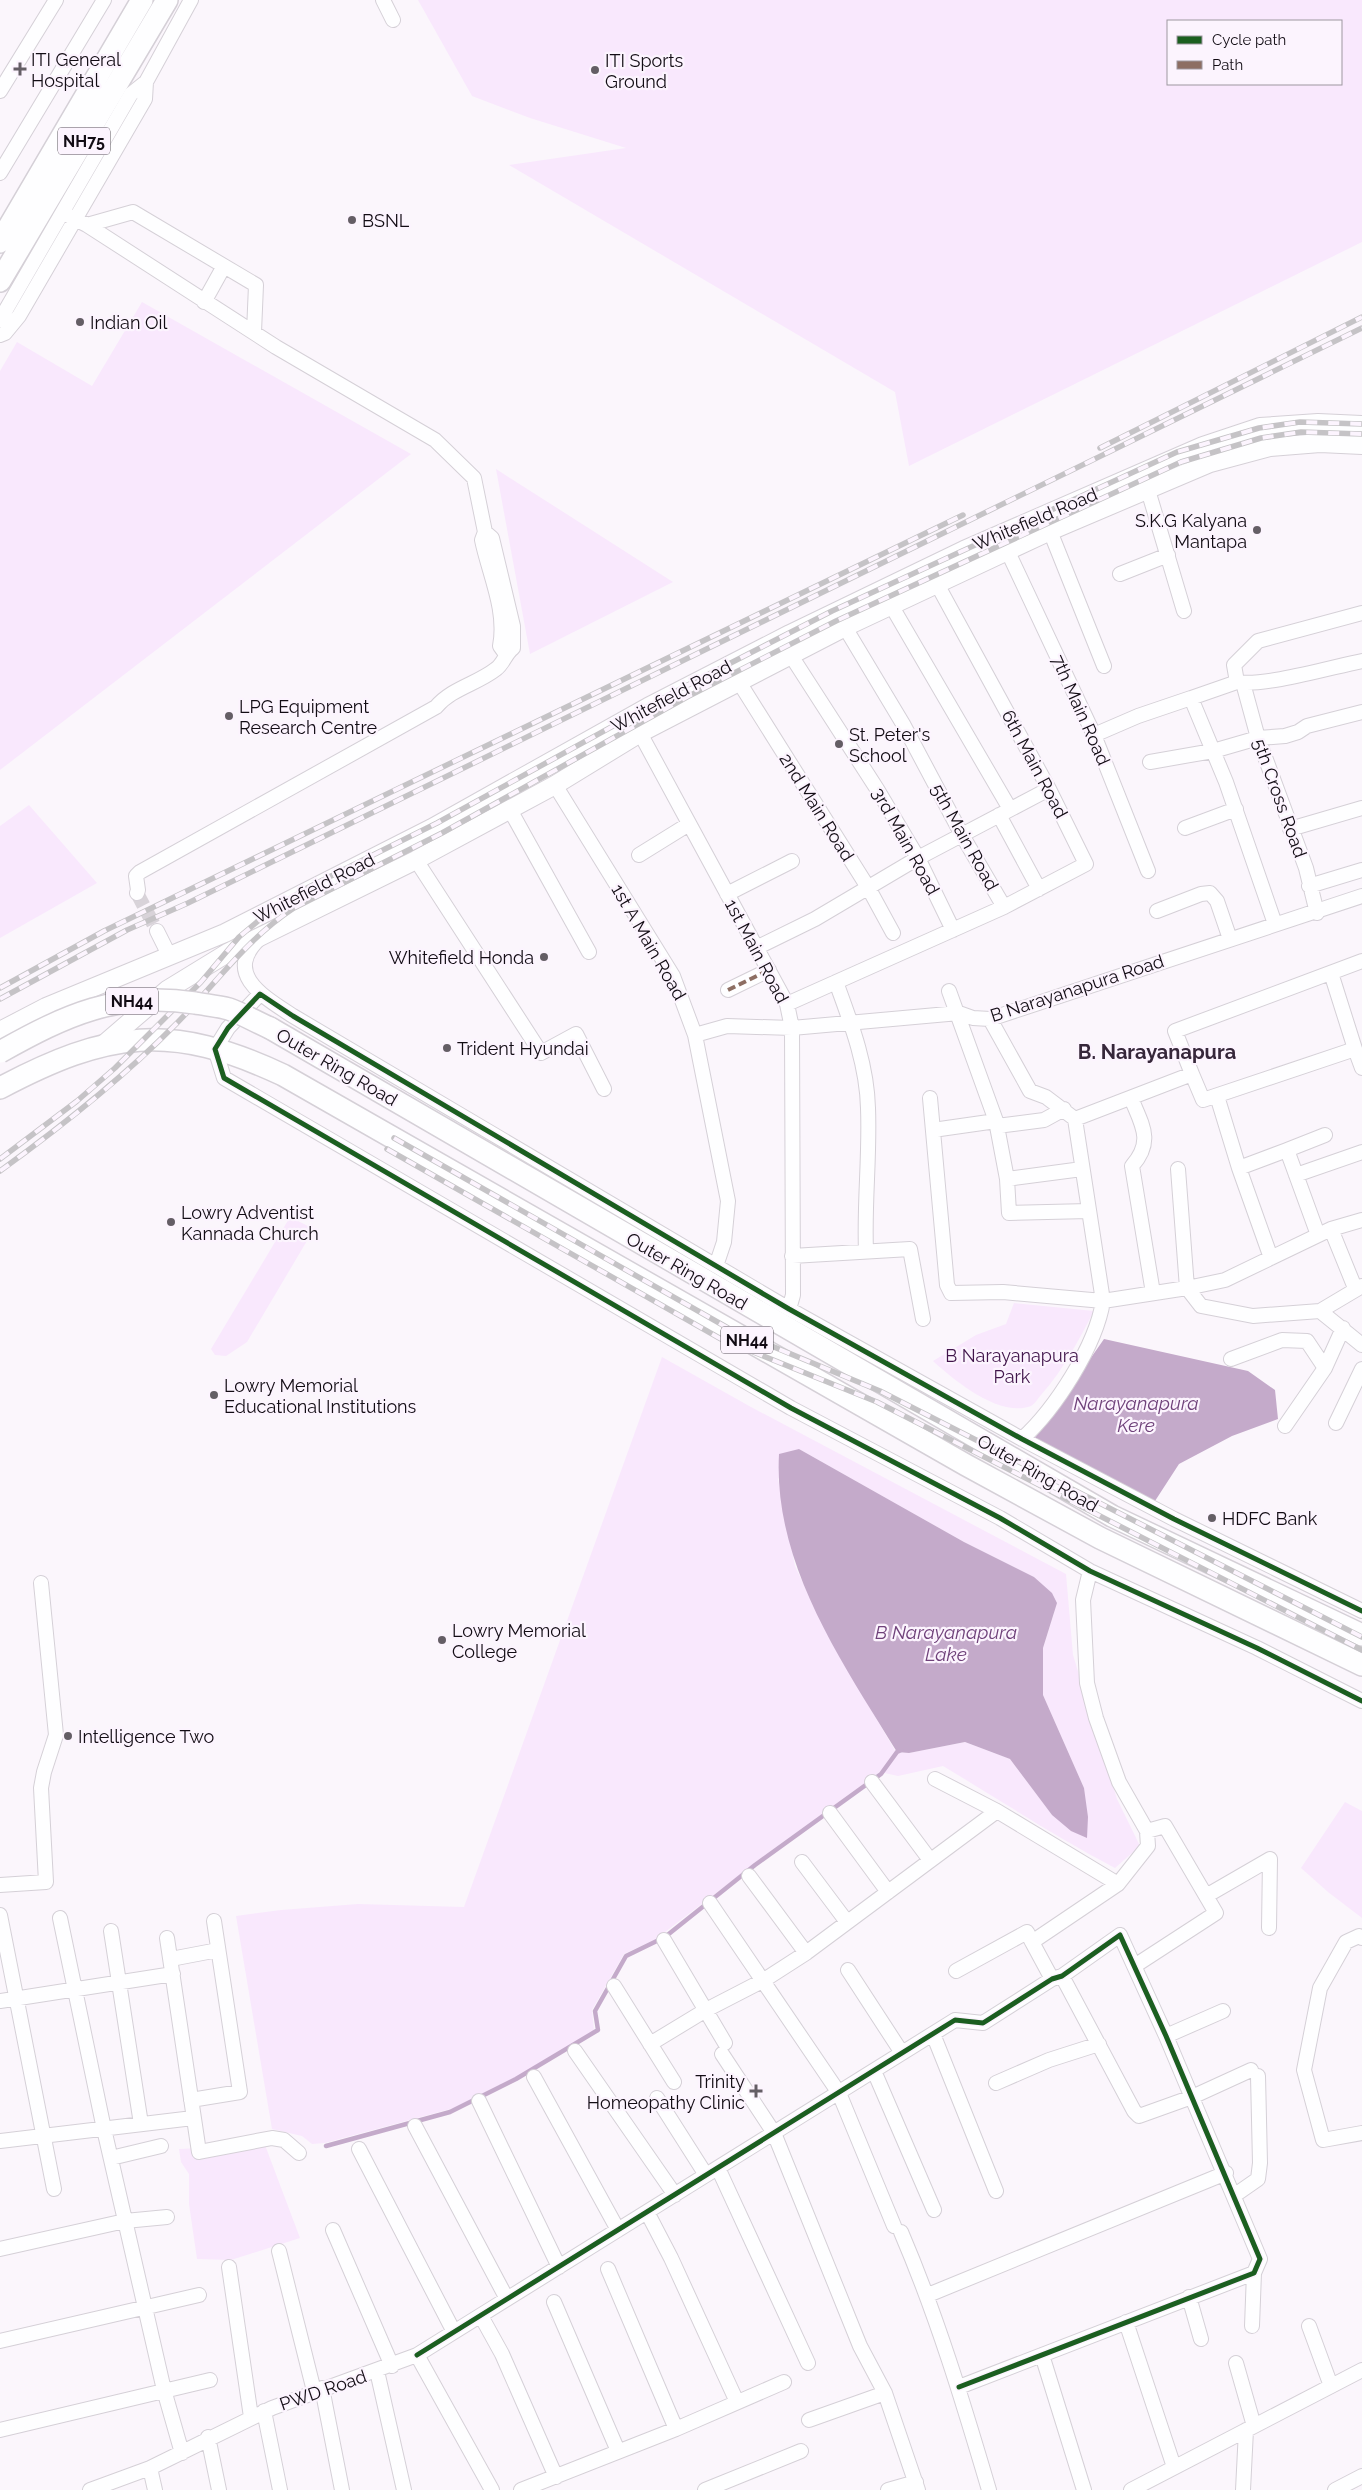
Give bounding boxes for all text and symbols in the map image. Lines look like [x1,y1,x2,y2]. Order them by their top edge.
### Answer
legend [1167,20,1342,85]
text: Cycle path [1212,31,1286,49]
place label: ITI General Hospital [31,49,121,91]
place label: ITI Sports Ground [605,50,684,92]
text: Path [1212,56,1243,74]
marker: ITI General Hospital [13,62,27,76]
marker: ITI Sports Ground [589,64,601,76]
road number: NH75 [58,128,110,154]
place label: BSNL [362,210,410,231]
marker: BSNL [346,214,358,226]
place label: Indian Oil [90,312,167,333]
marker: Indian Oil [74,316,86,328]
street label: Whitefield Road [970,483,1100,555]
place label: S.K.G Kalyana Mantapa [1135,510,1247,552]
marker: S.K.G Kalyana Mantapa [1251,524,1263,536]
street label: 7th Main Road [1047,652,1115,768]
street label: Whitefield Road [607,655,735,737]
place label: LPG Equipment Research Centre [239,696,377,738]
street label: 6th Main Road [998,706,1072,822]
marker: LPG Equipment Research Centre [223,710,235,722]
place label: St. Peter's School [849,724,930,766]
street label: 5th Cross Road [1249,736,1311,860]
marker: St. Peter's School [833,738,845,750]
street label: 2nd Main Road [775,749,859,865]
street label: 5th Main Road [927,780,1003,894]
street label: 3rd Main Road [868,784,944,898]
street label: Whitefield Road [250,848,378,928]
street label: 1st A Main Road [607,880,691,1004]
street label: 1st Main Road [721,895,793,1007]
place label: Whitefield Honda [389,947,534,968]
street label: B Narayanapura Road [988,950,1166,1026]
marker: Whitefield Honda [538,951,550,963]
road number: NH44 [106,988,158,1014]
street label: Outer Ring Road [273,1024,401,1110]
place label: Trident Hyundai [457,1038,589,1059]
district label: B. Narayanapura [1078,1040,1236,1064]
marker: Trident Hyundai [441,1042,453,1054]
place label: Lowry Adventist Kannada Church [181,1202,319,1244]
marker: Lowry Adventist Kannada Church [165,1216,177,1228]
street label: Outer Ring Road [623,1228,751,1314]
road number: NH44 [721,1326,773,1354]
park label: B Narayanapura Park [945,1345,1079,1387]
place label: Lowry Memorial Educational Institutions [224,1375,417,1417]
marker: Lowry Memorial Educational Institutions [208,1389,220,1401]
water label: Narayanapura Kere [1073,1392,1199,1436]
street label: Outer Ring Road [974,1430,1102,1516]
place label: HDFC Bank [1222,1508,1318,1529]
marker: HDFC Bank [1206,1512,1218,1524]
place label: Lowry Memorial College [452,1620,586,1662]
water label: B Narayanapura Lake [875,1621,1017,1665]
marker: Lowry Memorial College [436,1634,448,1646]
place label: Intelligence Two [78,1726,214,1747]
marker: Intelligence Two [62,1730,74,1742]
place label: Trinity Homeopathy Clinic [587,2071,745,2113]
marker: Trinity Homeopathy Clinic [749,2084,763,2098]
street label: PWD Road [277,2365,369,2415]

